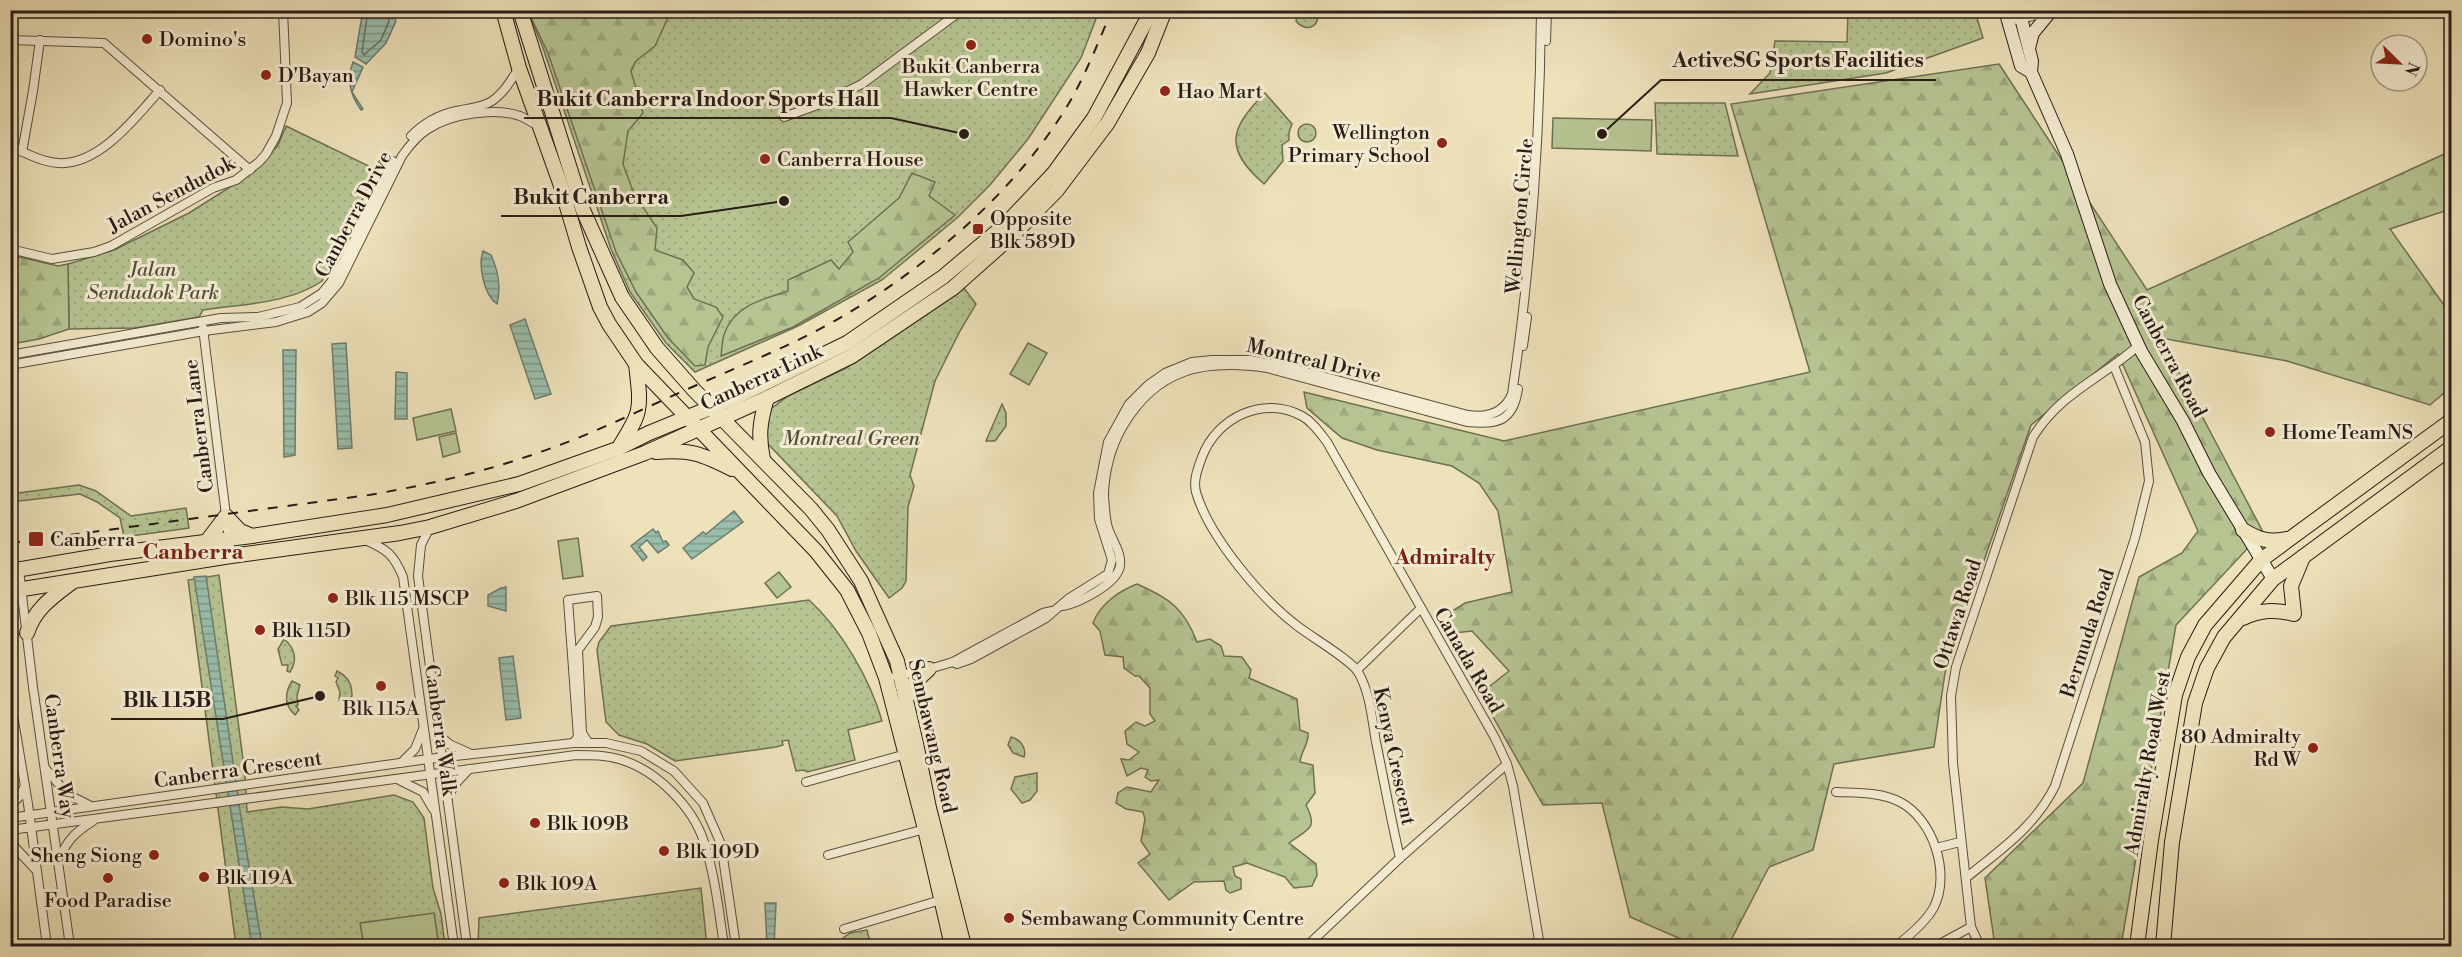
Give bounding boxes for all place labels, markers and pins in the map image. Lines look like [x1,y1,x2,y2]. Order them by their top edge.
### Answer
place label: Domino's [159,28,246,53]
marker: Domino's [140,32,154,46]
marker: Bukit Canberra Hawker Centre [964,38,978,52]
callout: ActiveSG Sports Facilities [1661,41,1936,80]
place label: Bukit Canberra Hawker Centre [901,55,1041,103]
place label: D'Bayan [278,64,354,89]
marker: D'Bayan [259,68,273,82]
callout: Bukit Canberra Indoor Sports Hall [524,79,891,118]
place label: Hao Mart [1177,80,1263,105]
marker: Hao Mart [1158,84,1172,98]
place label: Wellington Primary School [1288,121,1430,169]
marker: Wellington Primary School [1435,136,1449,150]
place label: Canberra House [777,148,924,173]
marker: Canberra House [758,152,772,166]
callout: Bukit Canberra [501,177,681,216]
place label: Opposite Blk 589D [989,207,1075,255]
marker: Opposite Blk 589D [971,222,985,236]
place label: HomeTeamNS [2282,421,2413,446]
marker: HomeTeamNS [2263,425,2277,439]
place label: Canberra [50,528,136,553]
marker: Canberra [27,530,45,548]
place label: Blk 115 MSCP [344,587,469,612]
marker: Blk 115 MSCP [326,591,340,605]
place label: Blk 115D [271,619,351,644]
marker: Blk 115D [253,623,267,637]
marker: Blk 115A [374,679,388,693]
callout: Blk 115B [111,680,223,719]
place label: Blk 115A [341,697,421,722]
place label: 80 Admiralty Rd W [2181,725,2302,773]
marker: 80 Admiralty Rd W [2306,741,2320,755]
place label: Blk 109B [546,812,629,837]
marker: Blk 109B [528,816,542,830]
place label: Blk 109D [675,840,759,865]
place label: Sheng Siong [31,844,143,869]
marker: Blk 109D [657,844,671,858]
marker: Sheng Siong [147,848,161,862]
place label: Blk 119A [215,866,295,891]
marker: Blk 119A [197,870,211,884]
marker: Food Paradise [101,871,115,885]
place label: Blk 109A [515,872,599,897]
marker: Blk 109A [497,876,511,890]
place label: Food Paradise [44,889,172,914]
place label: Sembawang Community Centre [1021,907,1304,932]
marker: Sembawang Community Centre [1002,911,1016,925]

